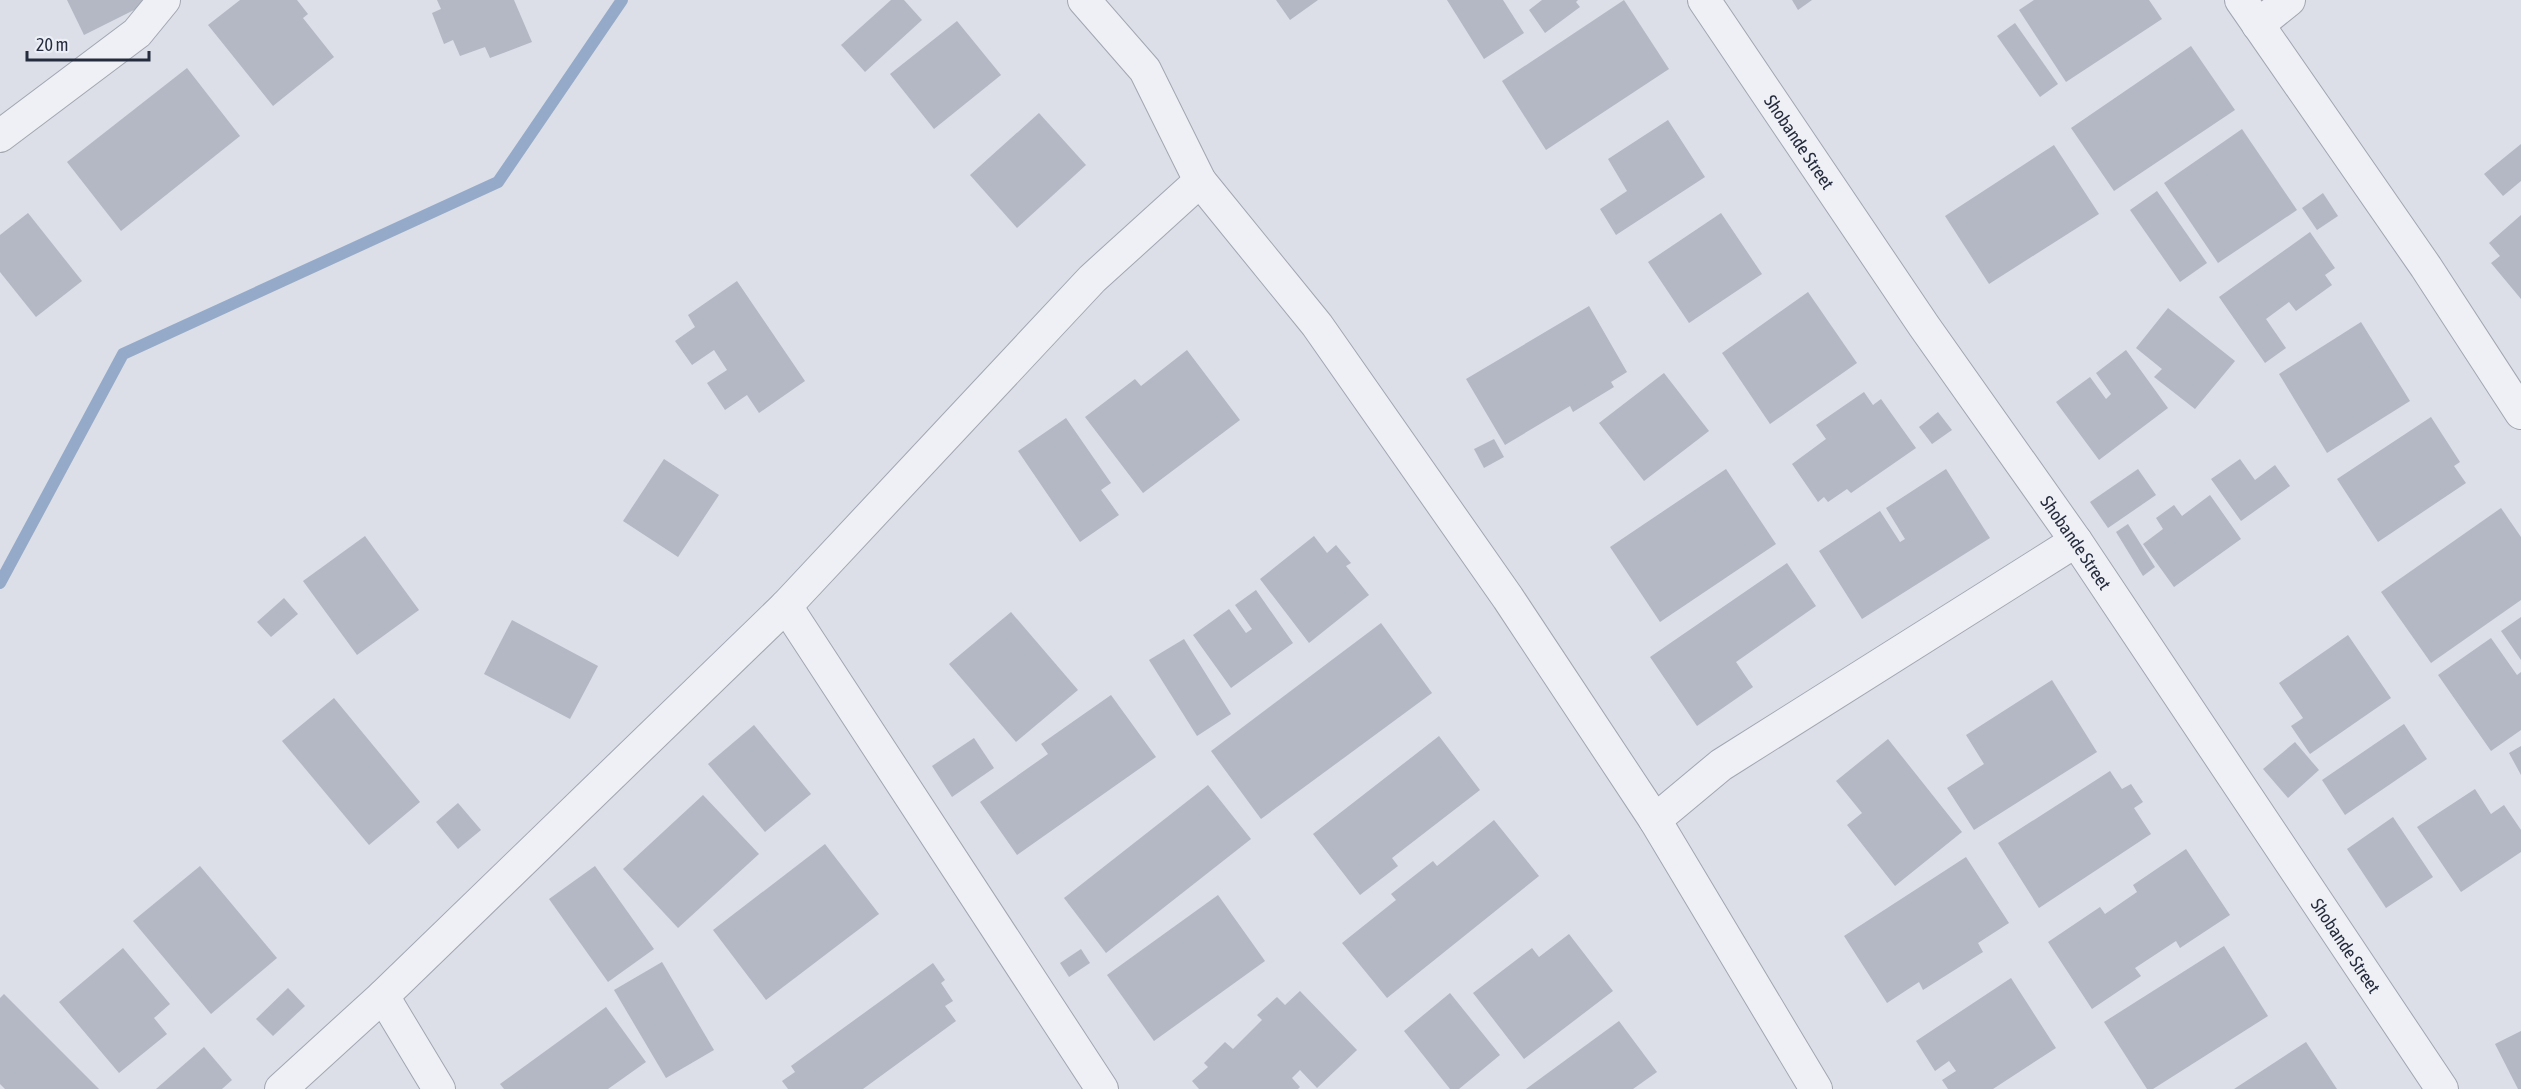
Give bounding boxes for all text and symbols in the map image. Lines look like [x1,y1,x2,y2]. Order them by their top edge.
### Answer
scale bar [27,24,148,62]
text: 20 m [36,34,68,55]
street label: Shobande Street [1760,91,1839,193]
street label: Shobande Street [2037,492,2116,593]
street label: Shobande Street [2307,894,2385,997]

